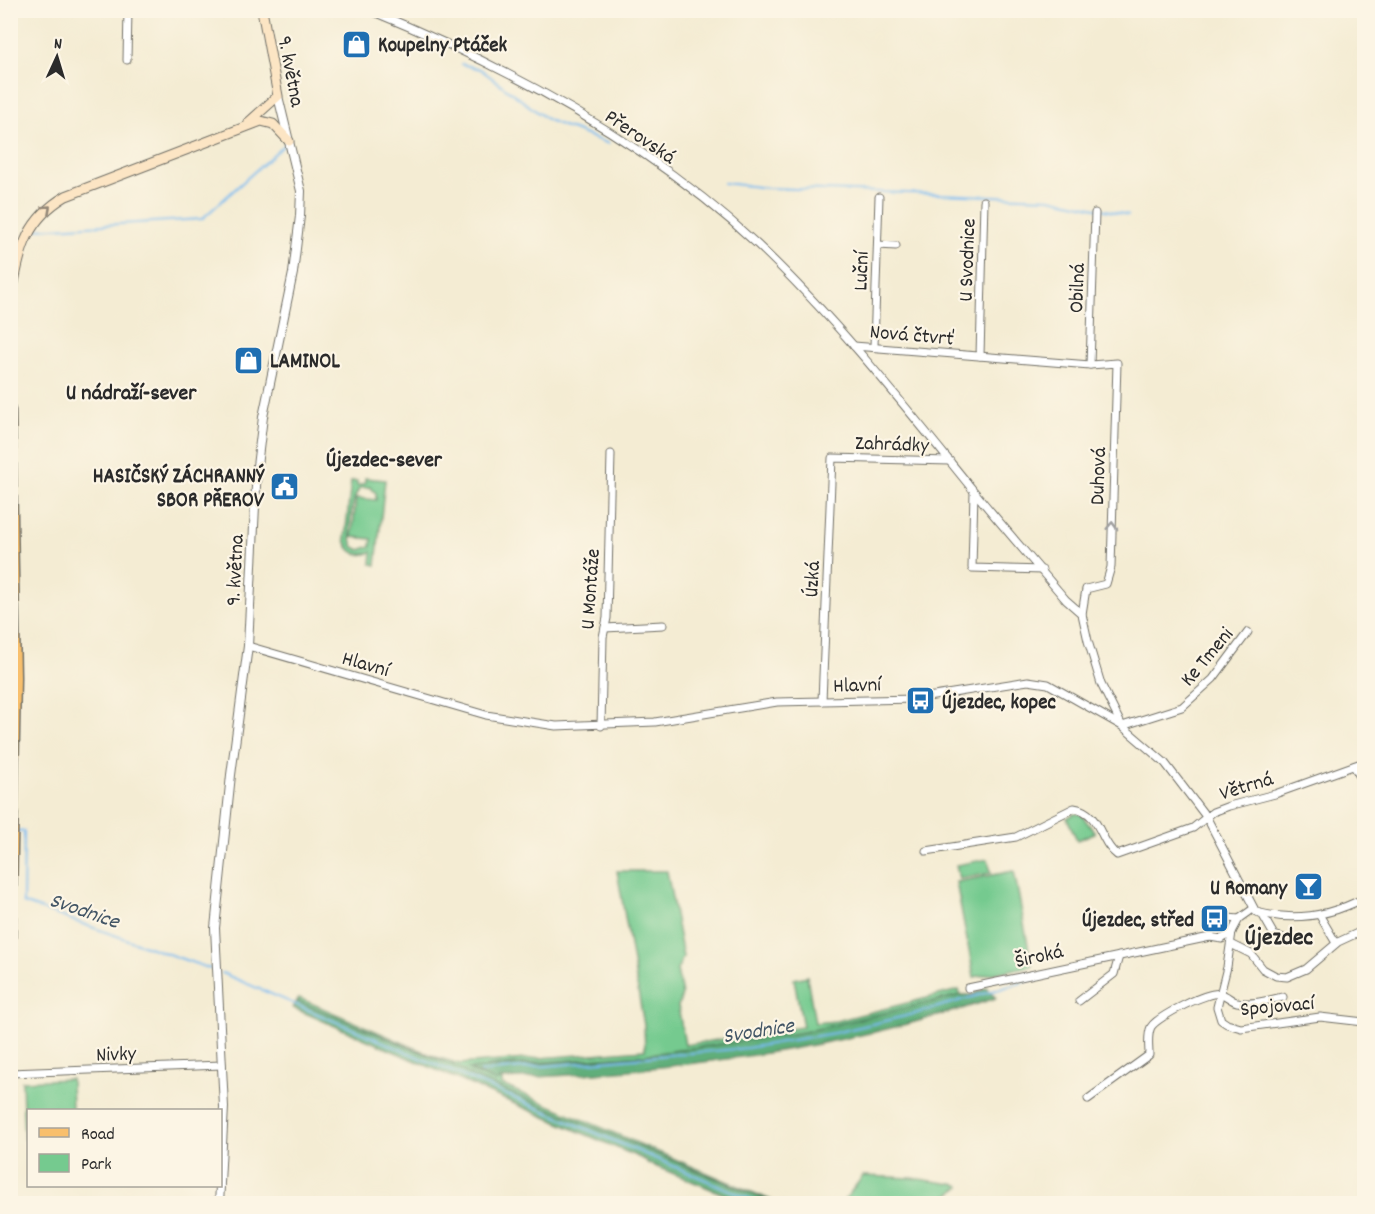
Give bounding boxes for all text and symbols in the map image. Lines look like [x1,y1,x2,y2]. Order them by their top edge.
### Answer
north arrow [27,27,87,87]
shop icon: Koupelny Ptáček [341,28,373,60]
place label: Koupelny Ptáček [378,32,507,62]
text: N [53,33,63,56]
street label: 9. května [267,34,311,111]
street label: Přerovská [598,104,681,174]
one-way arrow [41,205,51,216]
street label: U Svodnice [953,218,985,302]
street label: Luční [847,249,879,291]
street label: Obilná [1063,262,1095,314]
street label: Nová čtvrť [868,318,955,356]
shop icon: LAMINOL [233,344,265,376]
place label: LAMINOL [270,348,340,378]
district label: U nádraží-sever [66,379,197,410]
street label: Zahrádky [854,430,930,462]
district label: Újezdec-sever [326,446,443,477]
street label: Duhová [1084,446,1116,506]
place label: HASIČSKÝ ZÁCHRANNÝ SBOR PŘEROV [93,463,265,517]
public building icon: HASIČSKÝ ZÁCHRANNÝ SBOR PŘEROV [269,471,301,503]
one-way arrow [1106,522,1119,531]
street label: 9. května [220,532,254,607]
street label: U Montáže [574,548,610,631]
street label: Úzká [798,560,830,598]
street label: Ke Tmeni [1175,622,1242,694]
street label: Hlavní [338,645,394,687]
street label: Hlavní [833,671,884,703]
bus stop icon: Újezdec, kopec [905,685,937,717]
place label: Újezdec, kopec [942,689,1056,719]
street label: Větrná [1216,765,1278,810]
bar icon: U Romany [1292,871,1324,903]
place label: U Romany [1210,875,1288,905]
water label: Svodnice [45,886,124,939]
bus stop icon: Újezdec, střed [1199,903,1231,935]
place label: Újezdec, střed [1082,907,1194,937]
district label: Újezdec [1245,922,1313,956]
street label: Široká [1013,938,1067,978]
street label: Spojovací [1239,990,1318,1026]
water label: Svodnice [721,1011,798,1053]
street label: Nivky [96,1040,137,1072]
legend [27,1109,222,1187]
text: Road [81,1123,115,1148]
text: Park [81,1153,112,1178]

